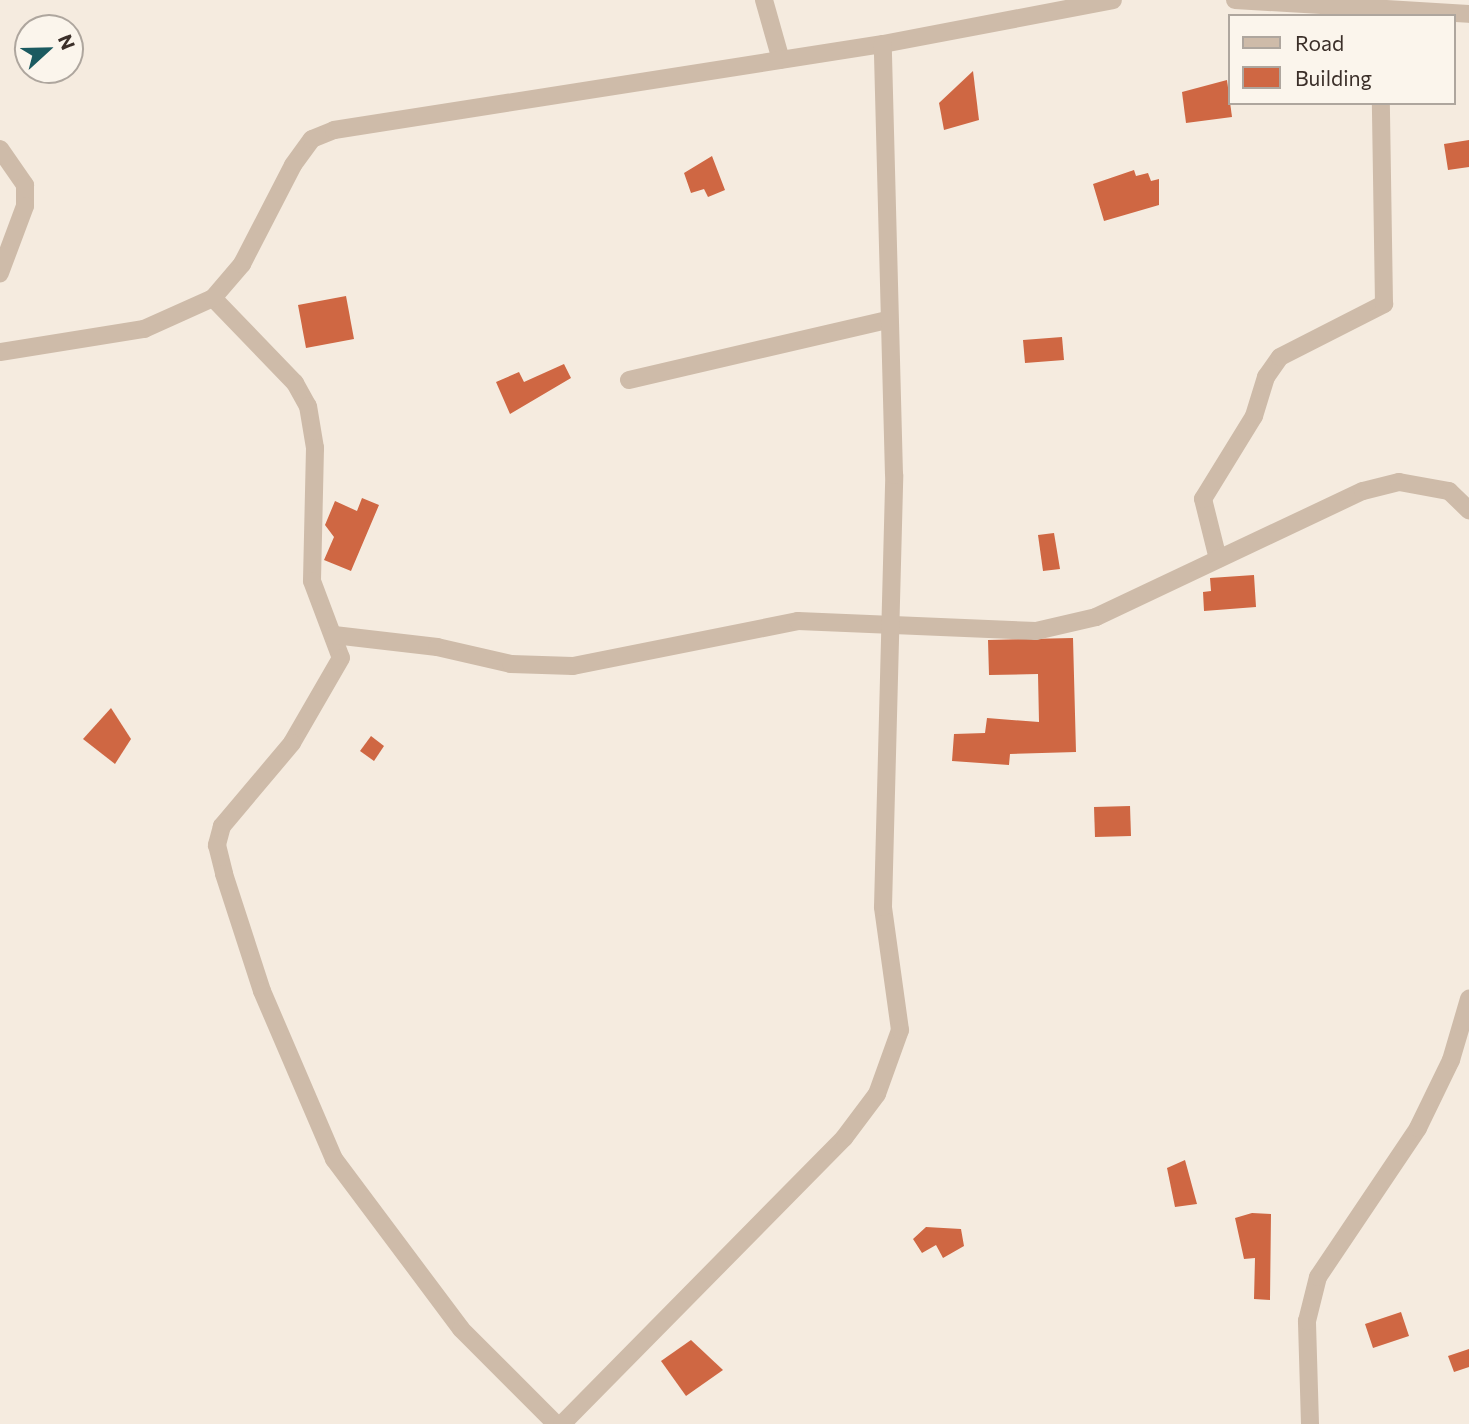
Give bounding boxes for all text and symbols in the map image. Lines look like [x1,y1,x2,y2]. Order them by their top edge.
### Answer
north arrow [14,14,84,84]
legend [1228,14,1455,105]
text: Road [1295,30,1344,55]
text: N [54,31,80,53]
text: Building [1295,65,1372,90]

